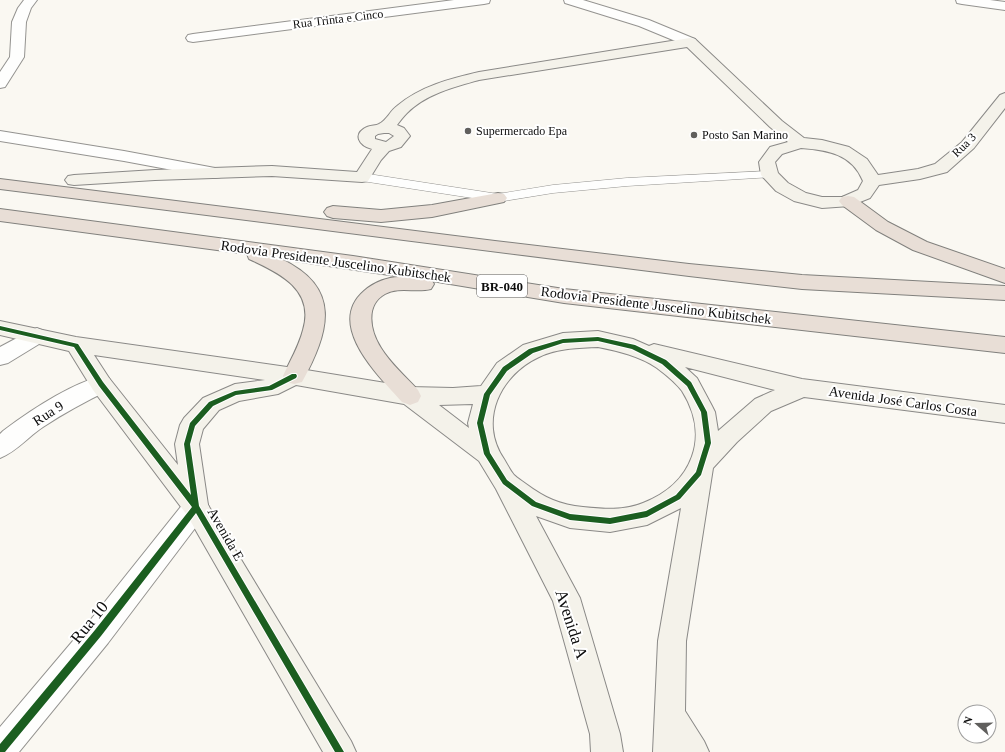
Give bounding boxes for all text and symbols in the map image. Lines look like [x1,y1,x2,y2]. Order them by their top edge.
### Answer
street label: Rua Trinta e Cinco [292,7,384,31]
place label: Supermercado Epa [476,124,568,138]
marker: Supermercado Epa [463,126,473,136]
place label: Posto San Marino [702,128,788,142]
marker: Posto San Marino [689,130,699,140]
street label: Rua 3 [949,130,979,160]
street label: Rodovia Presidente Juscelino Kubitschek [220,238,452,285]
road number: BR-040 [477,275,527,297]
street label: Rodovia Presidente Juscelino Kubitschek [540,284,772,327]
street label: Avenida José Carlos Costa [828,384,979,419]
street label: Rua 9 [30,398,66,429]
street label: Avenida E [204,505,247,563]
street label: Avenida A [551,587,592,662]
street label: Rua 10 [67,597,112,647]
north arrow [957,704,997,744]
text: N [961,715,975,726]

